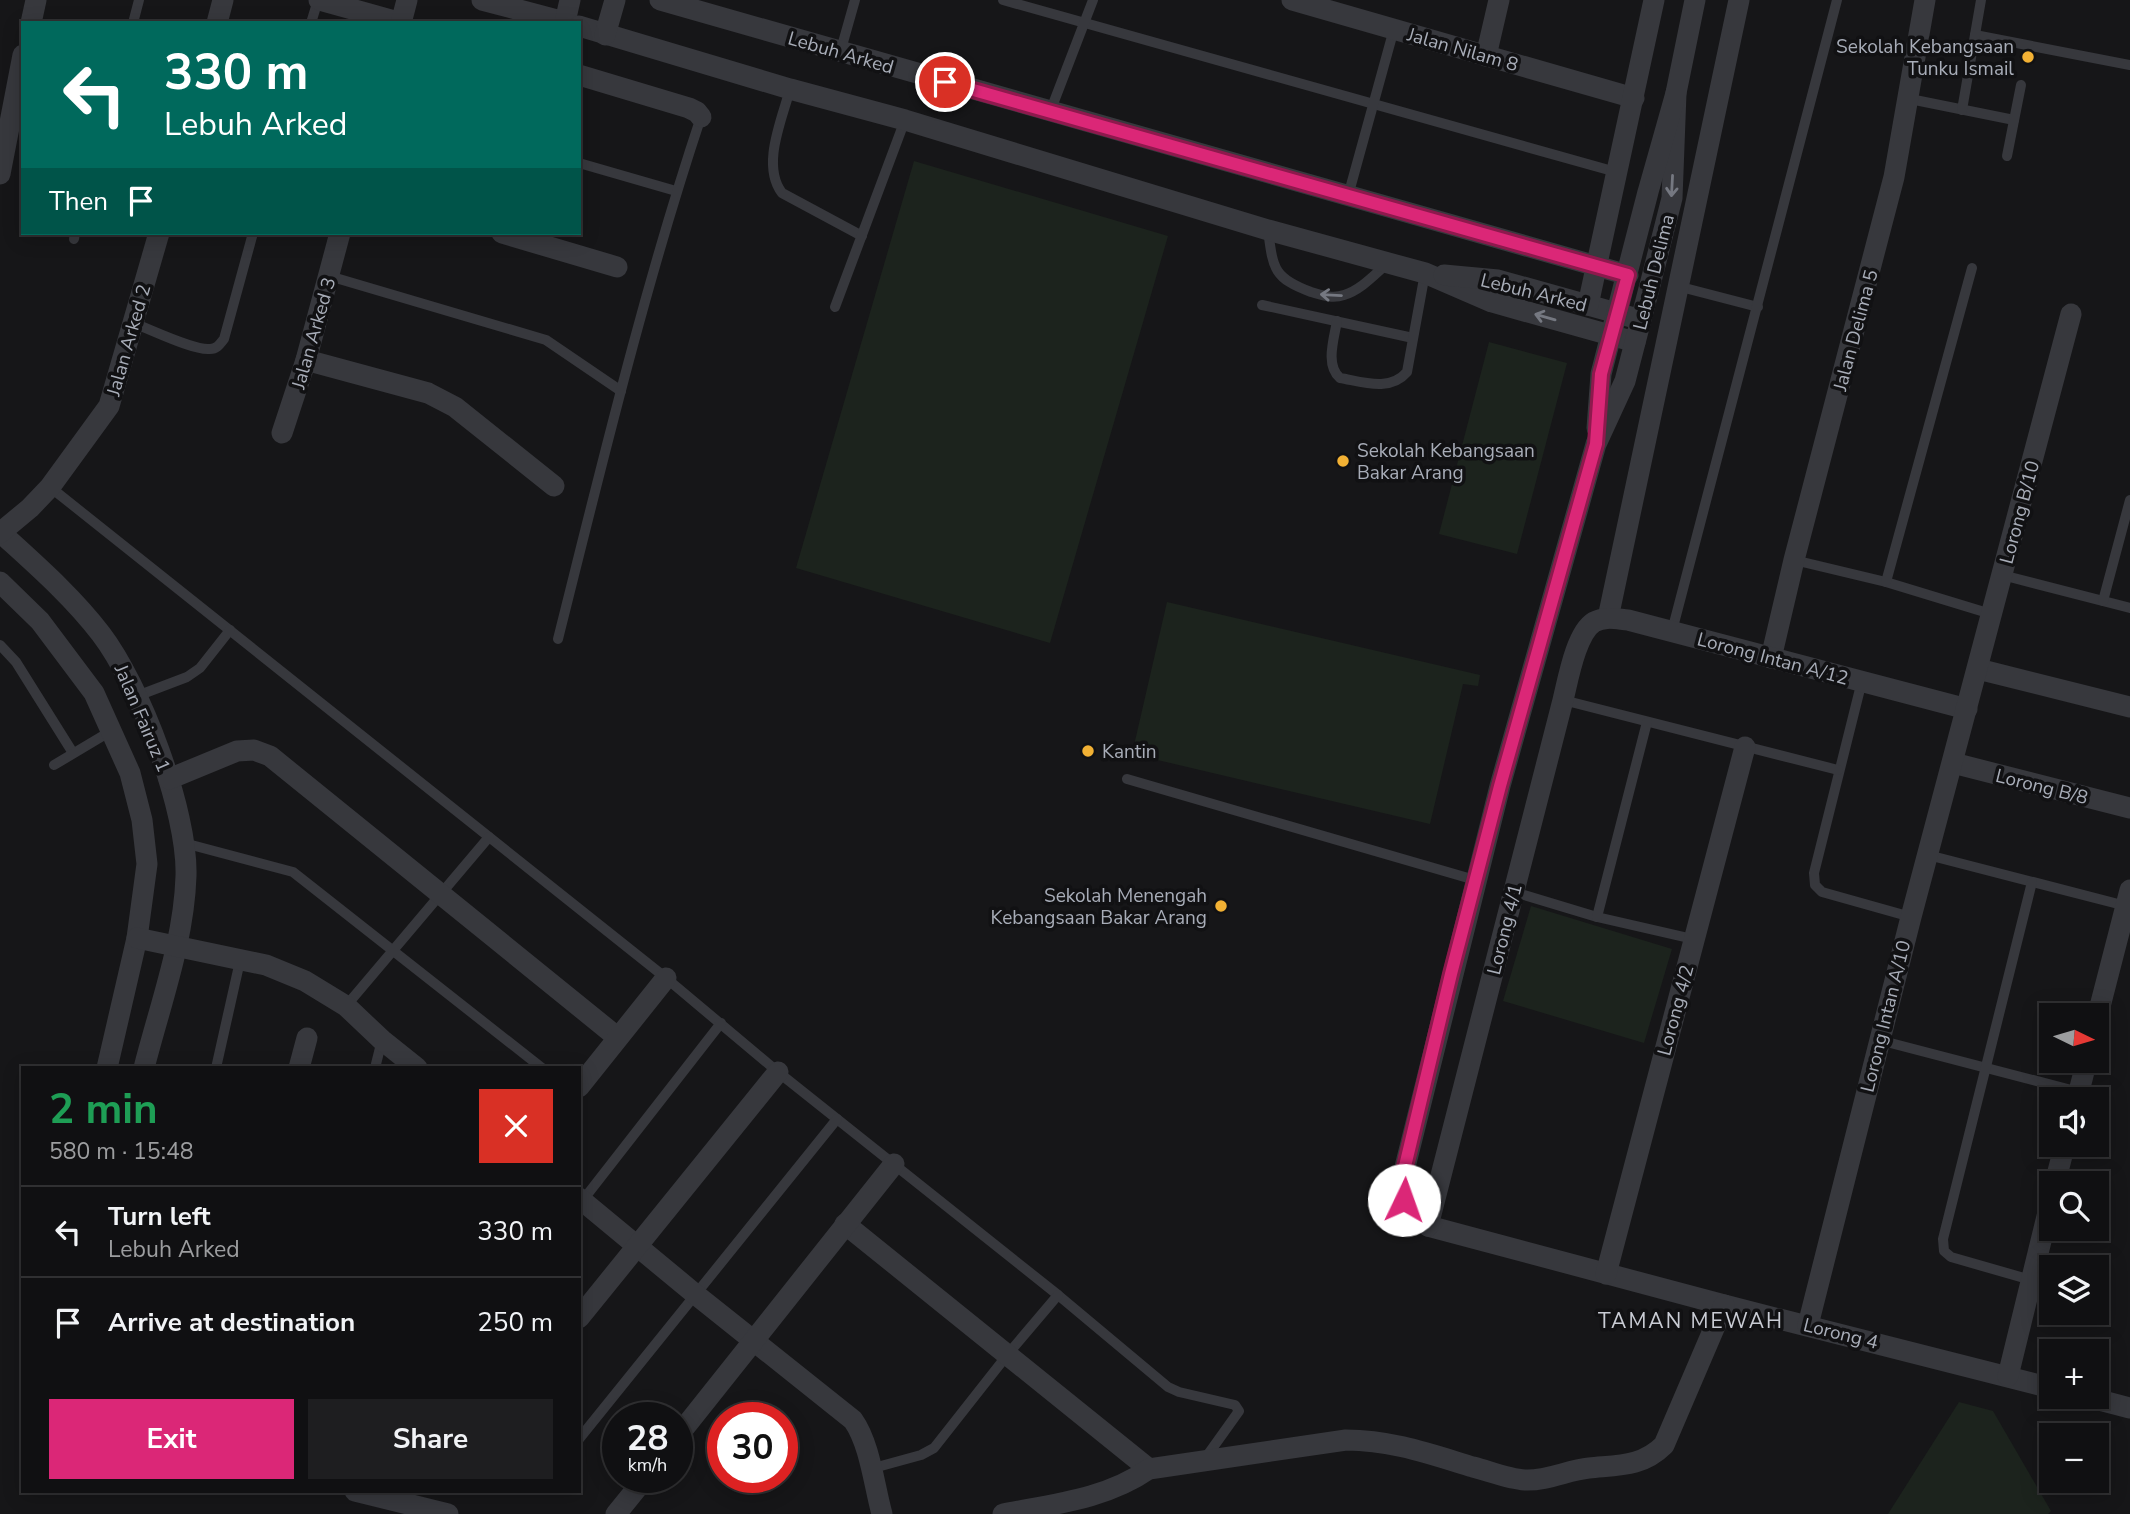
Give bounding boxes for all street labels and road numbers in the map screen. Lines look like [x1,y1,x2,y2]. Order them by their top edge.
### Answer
street label: Jalan Nilam 8 [1403,21,1521,78]
street label: Lebuh Arked [785,25,897,80]
street label: Lebuh Delima [1627,212,1681,333]
street label: Lebuh Arked [1478,267,1590,319]
street label: Jalan Delima 5 [1827,267,1885,395]
street label: Jalan Arked 3 [285,274,342,393]
street label: Jalan Arked 2 [100,281,157,400]
street label: Lorong B/10 [1994,458,2046,567]
street label: Lorong Intan A/12 [1694,626,1851,692]
street label: Jalan Fairuz 1 [107,660,176,776]
street label: Lorong B/8 [1993,763,2091,811]
street label: Lorong 4/1 [1481,881,1529,978]
street label: Lorong Intan A/10 [1855,938,1917,1095]
street label: Lorong 4/2 [1651,962,1701,1059]
street label: Lorong 4 [1801,1312,1881,1356]

